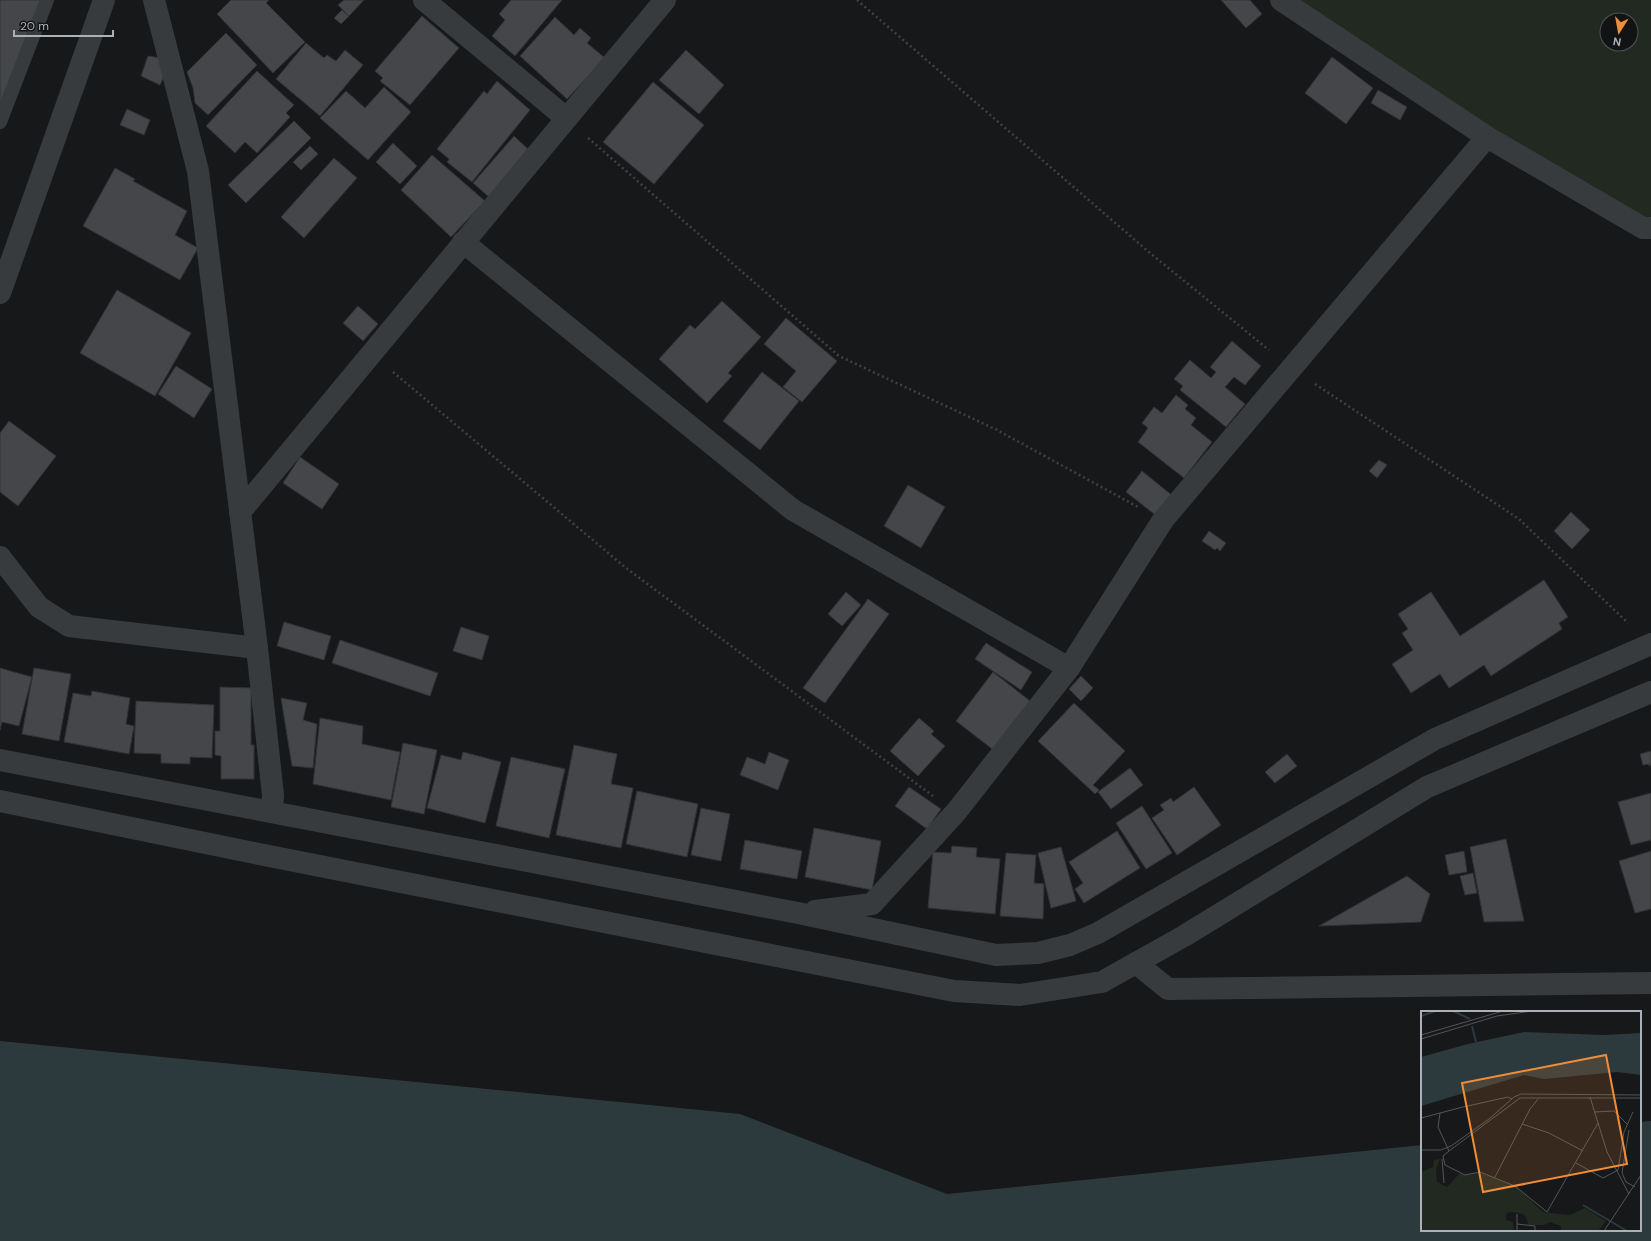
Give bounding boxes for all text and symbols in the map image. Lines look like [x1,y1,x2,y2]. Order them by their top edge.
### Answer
scale bar [14,12,113,38]
north arrow [1599,12,1639,52]
text: 20 m [20,18,49,34]
text: N [1612,34,1622,49]
inset map [1421,1011,1641,1231]

